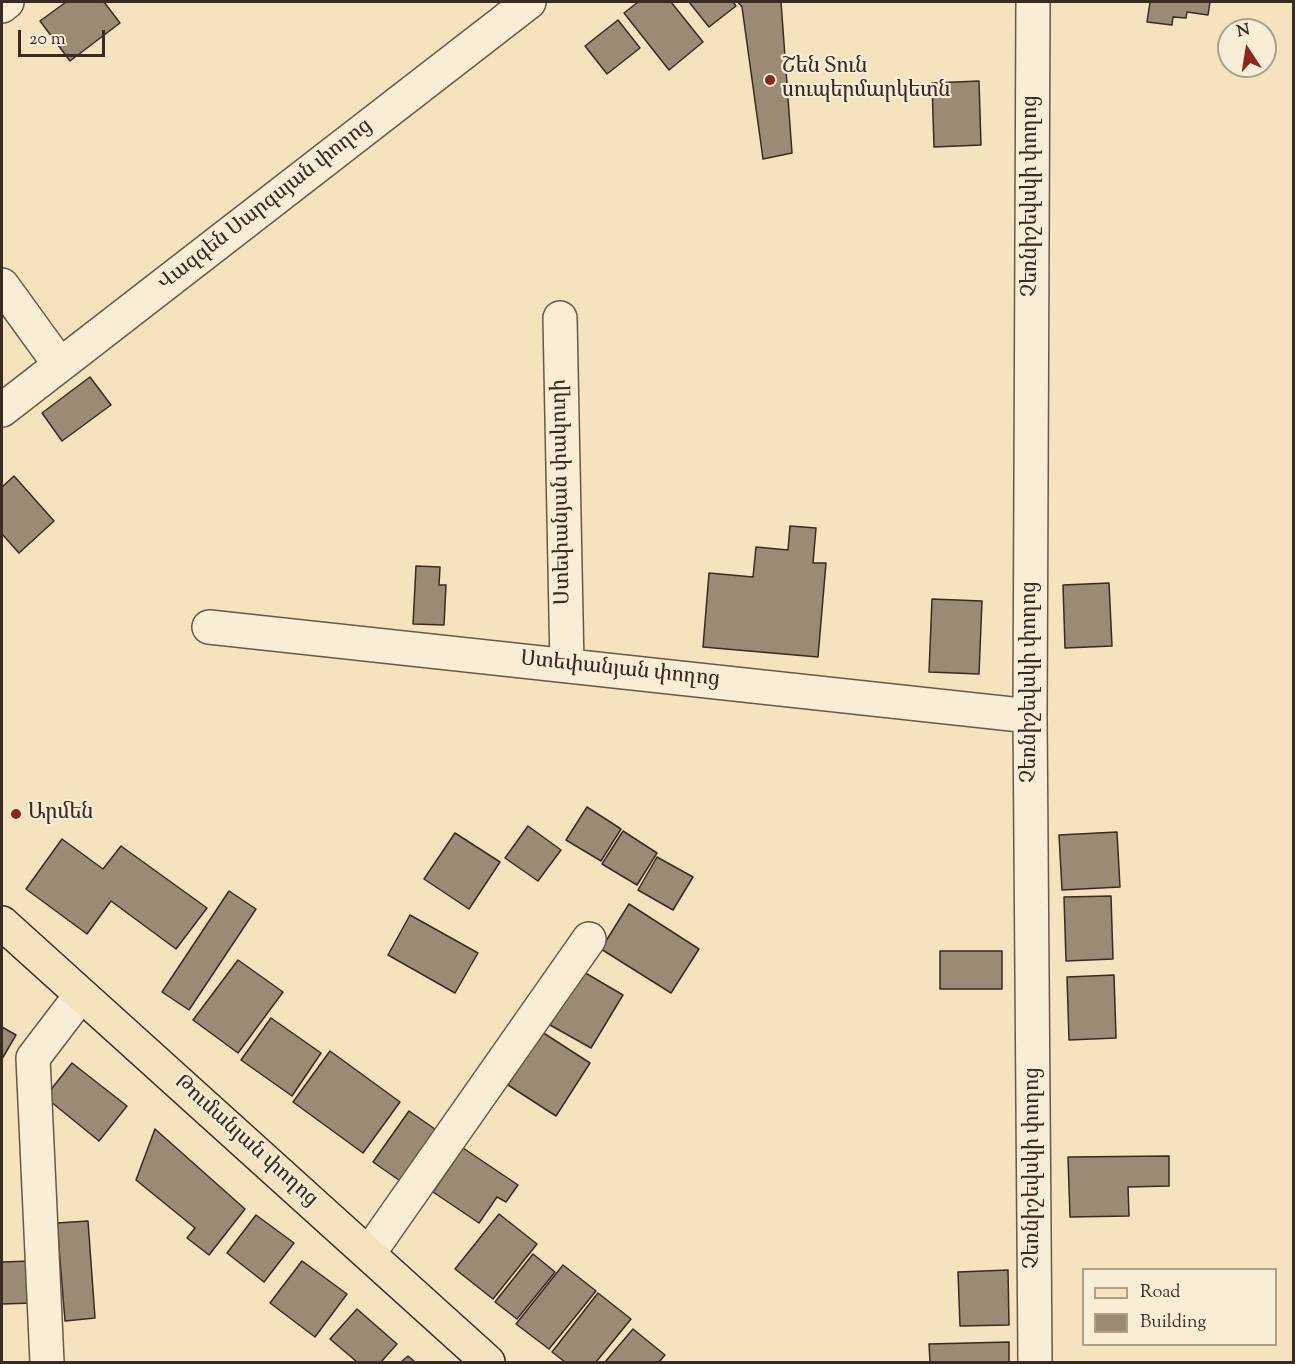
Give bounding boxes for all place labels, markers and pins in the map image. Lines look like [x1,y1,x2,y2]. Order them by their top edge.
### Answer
place label: Շեն Տուն սուպերմարկետն [782,55,950,105]
marker: Շեն Տուն սուպերմարկետն [763,73,777,87]
place label: Արմեն [28,801,93,827]
marker: Արմեն [9,807,23,821]

